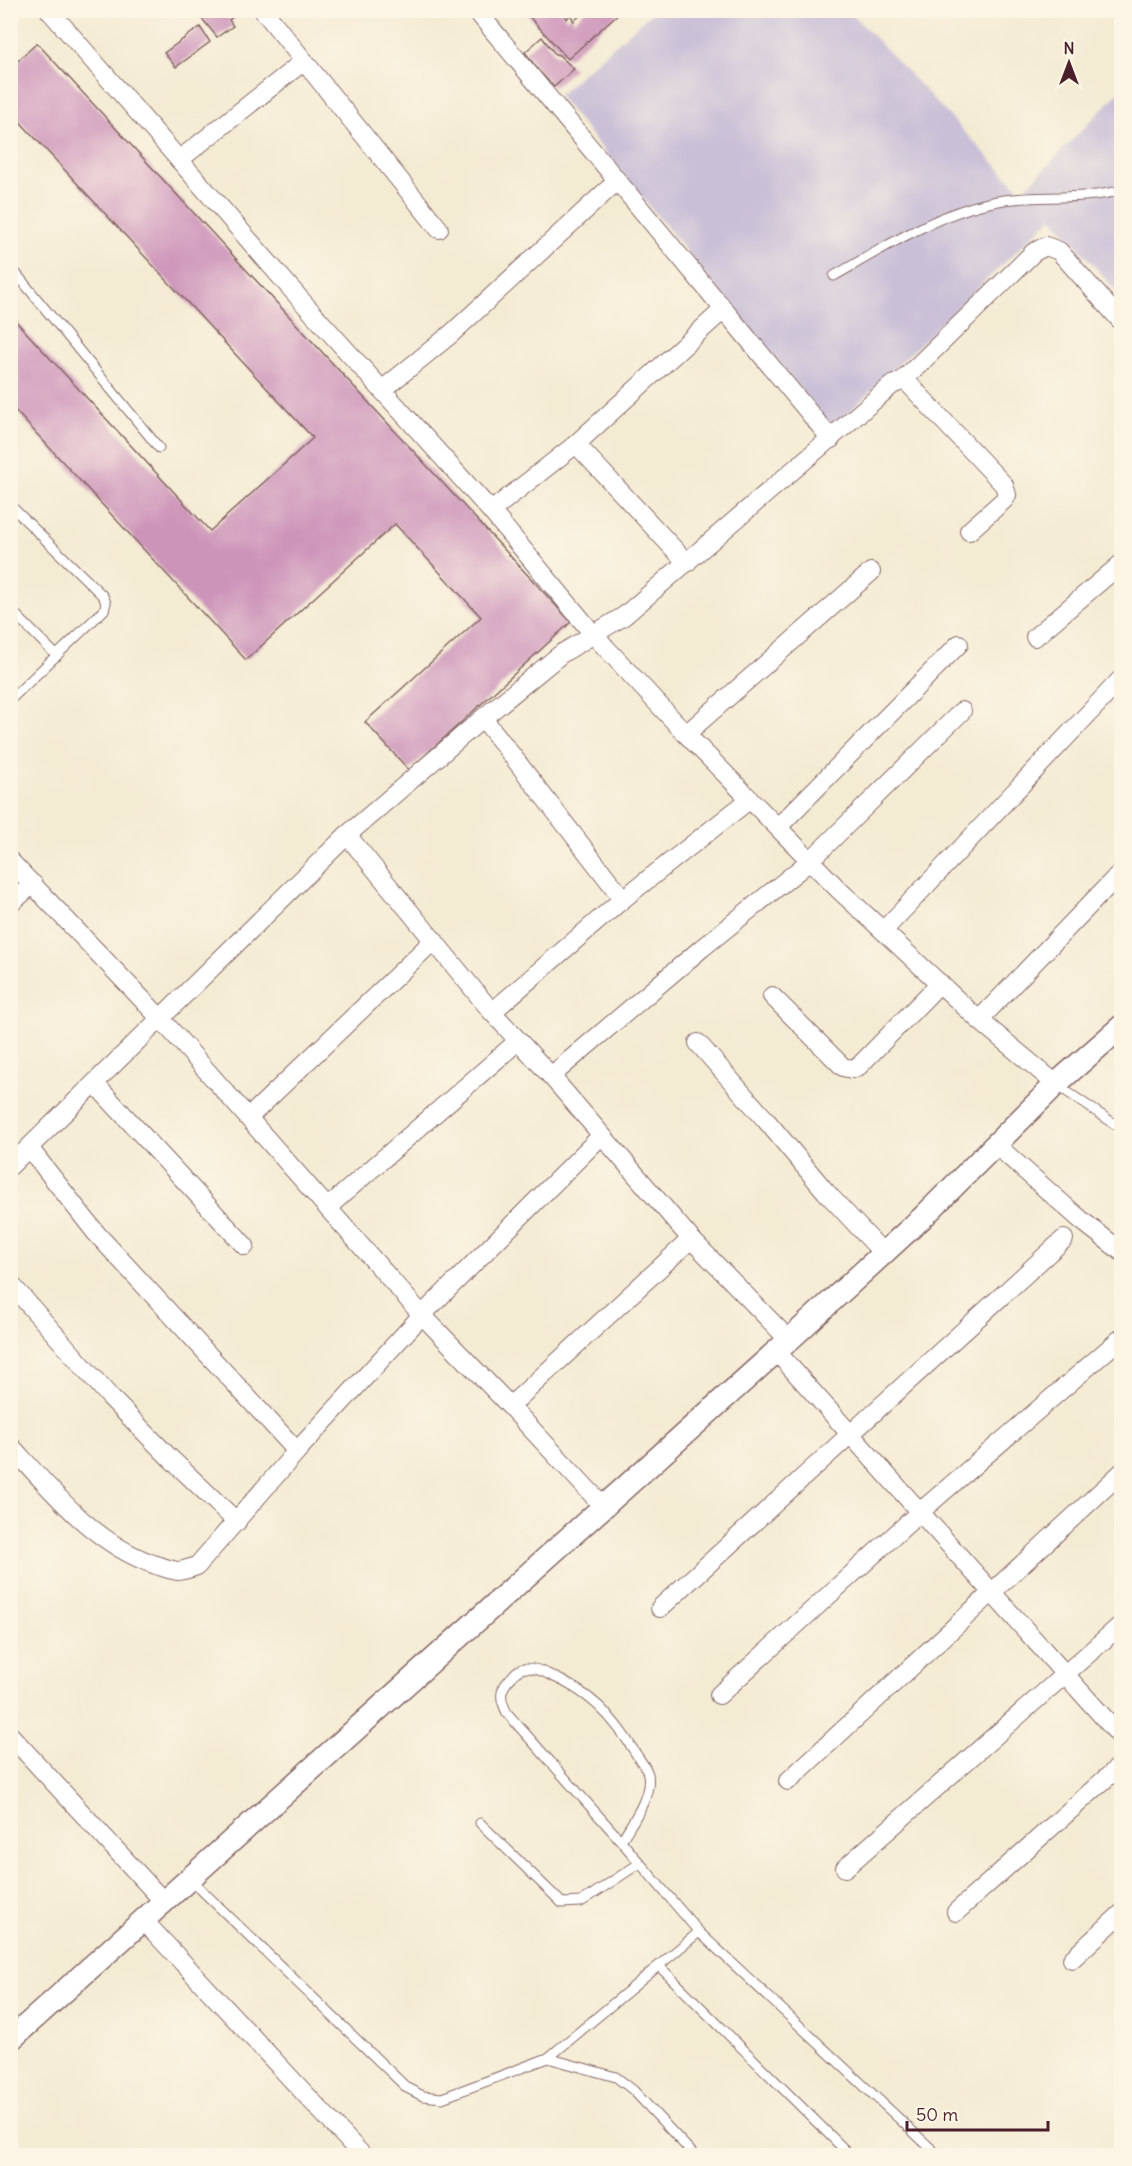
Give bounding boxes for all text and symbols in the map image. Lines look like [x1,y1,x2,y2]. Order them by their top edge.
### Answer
north arrow [1039,33,1099,93]
text: N [1063,38,1075,58]
scale bar [907,2094,1048,2132]
text: 50 m [916,2103,958,2126]

